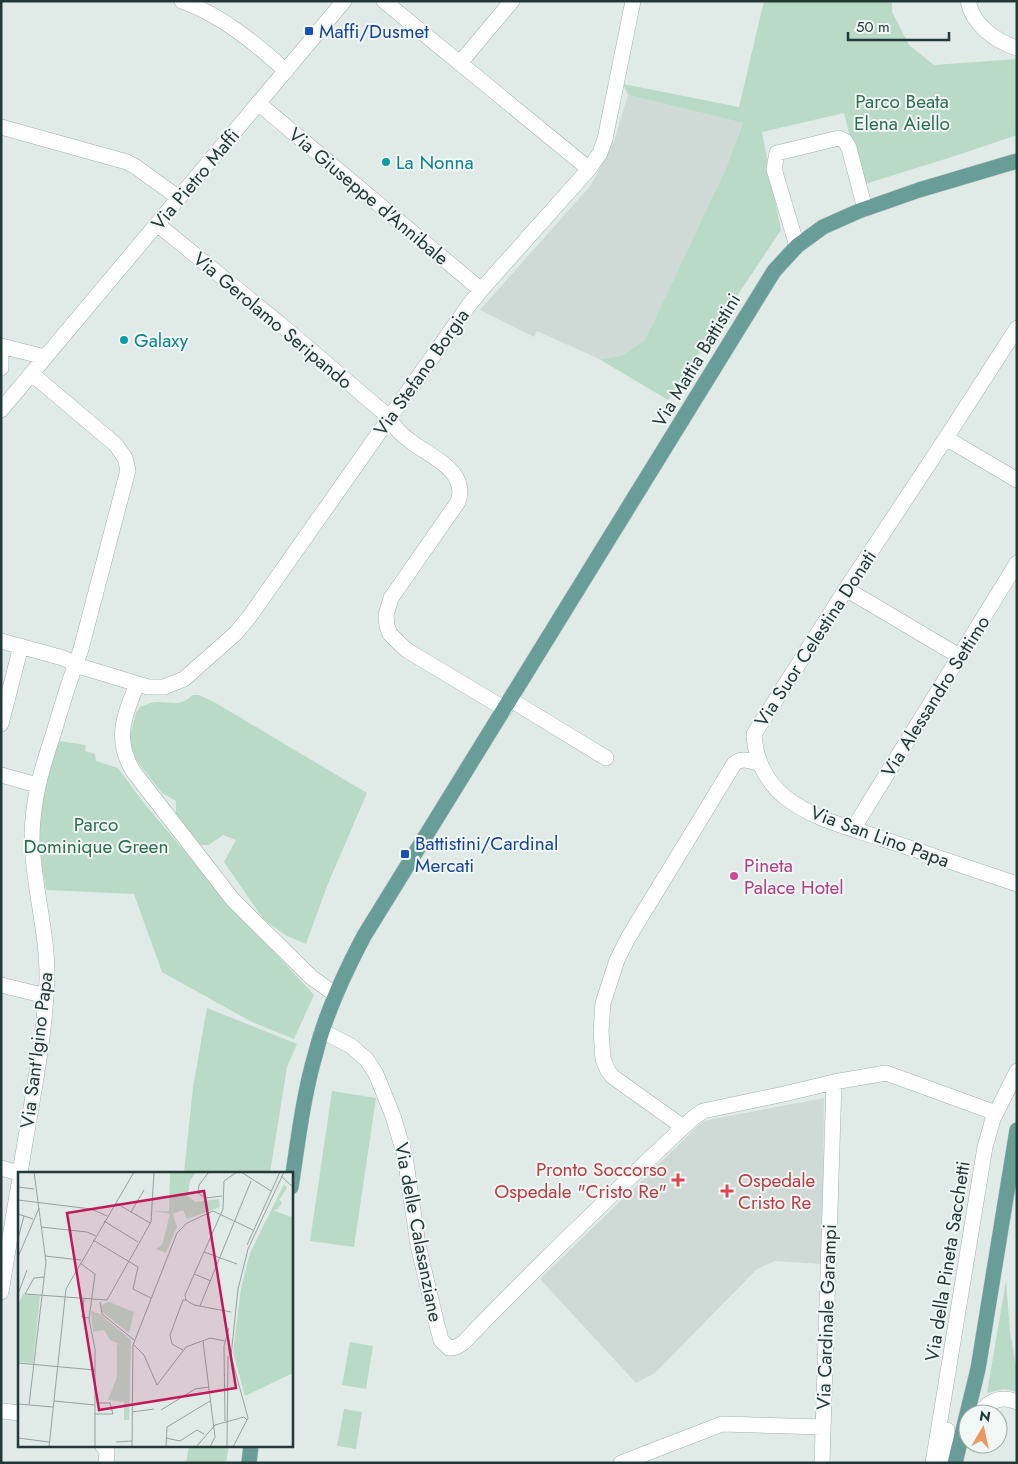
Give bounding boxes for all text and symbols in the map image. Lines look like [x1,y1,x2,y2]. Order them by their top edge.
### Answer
scale bar [848,10,949,42]
text: 50 m [856,16,890,38]
place label: Maffi/Dusmet [319,18,429,45]
marker: Maffi/Dusmet [303,25,315,37]
park label: Parco Beata Elena Aiello [854,88,950,137]
street label: Via Giuseppe d'Annibale [283,121,455,272]
street label: Via Pietro Maffi [145,123,246,236]
place label: La Nonna [396,149,474,176]
marker: La Nonna [380,156,392,168]
street label: Via Gerolamo Seripando [187,246,358,395]
street label: Via Mattia Battistini [646,288,747,432]
street label: Via Stefano Borgia [367,303,475,441]
place label: Galaxy [134,327,189,354]
marker: Galaxy [118,334,130,346]
street label: Via Suor Celestina Donati [748,544,883,732]
street label: Via Alessandro Settimo [875,610,996,782]
street label: Via San Lino Papa [807,799,953,874]
park label: Parco Dominique Green [24,811,168,860]
place label: Battistini/Cardinal Mercati [415,830,558,879]
marker: Battistini/Cardinal Mercati [399,848,411,860]
place label: Pineta Palace Hotel [744,852,844,901]
marker: Pineta Palace Hotel [728,870,740,882]
street label: Via Sant'Igino Papa [14,970,59,1130]
street label: Via delle Calasanziane [388,1140,449,1324]
place label: Pronto Soccorso Ospedale "Cristo Re" [494,1156,667,1205]
street label: Via della Pineta Sacchetti [918,1159,977,1363]
place label: Ospedale Cristo Re [738,1167,816,1216]
inset map [18,1172,292,1446]
marker: Pronto Soccorso Ospedale "Cristo Re" [671,1173,685,1187]
marker: Ospedale Cristo Re [720,1184,734,1198]
street label: Via Cardinale Garampi [810,1224,843,1410]
north arrow [958,1404,1008,1454]
text: N [978,1405,992,1427]

